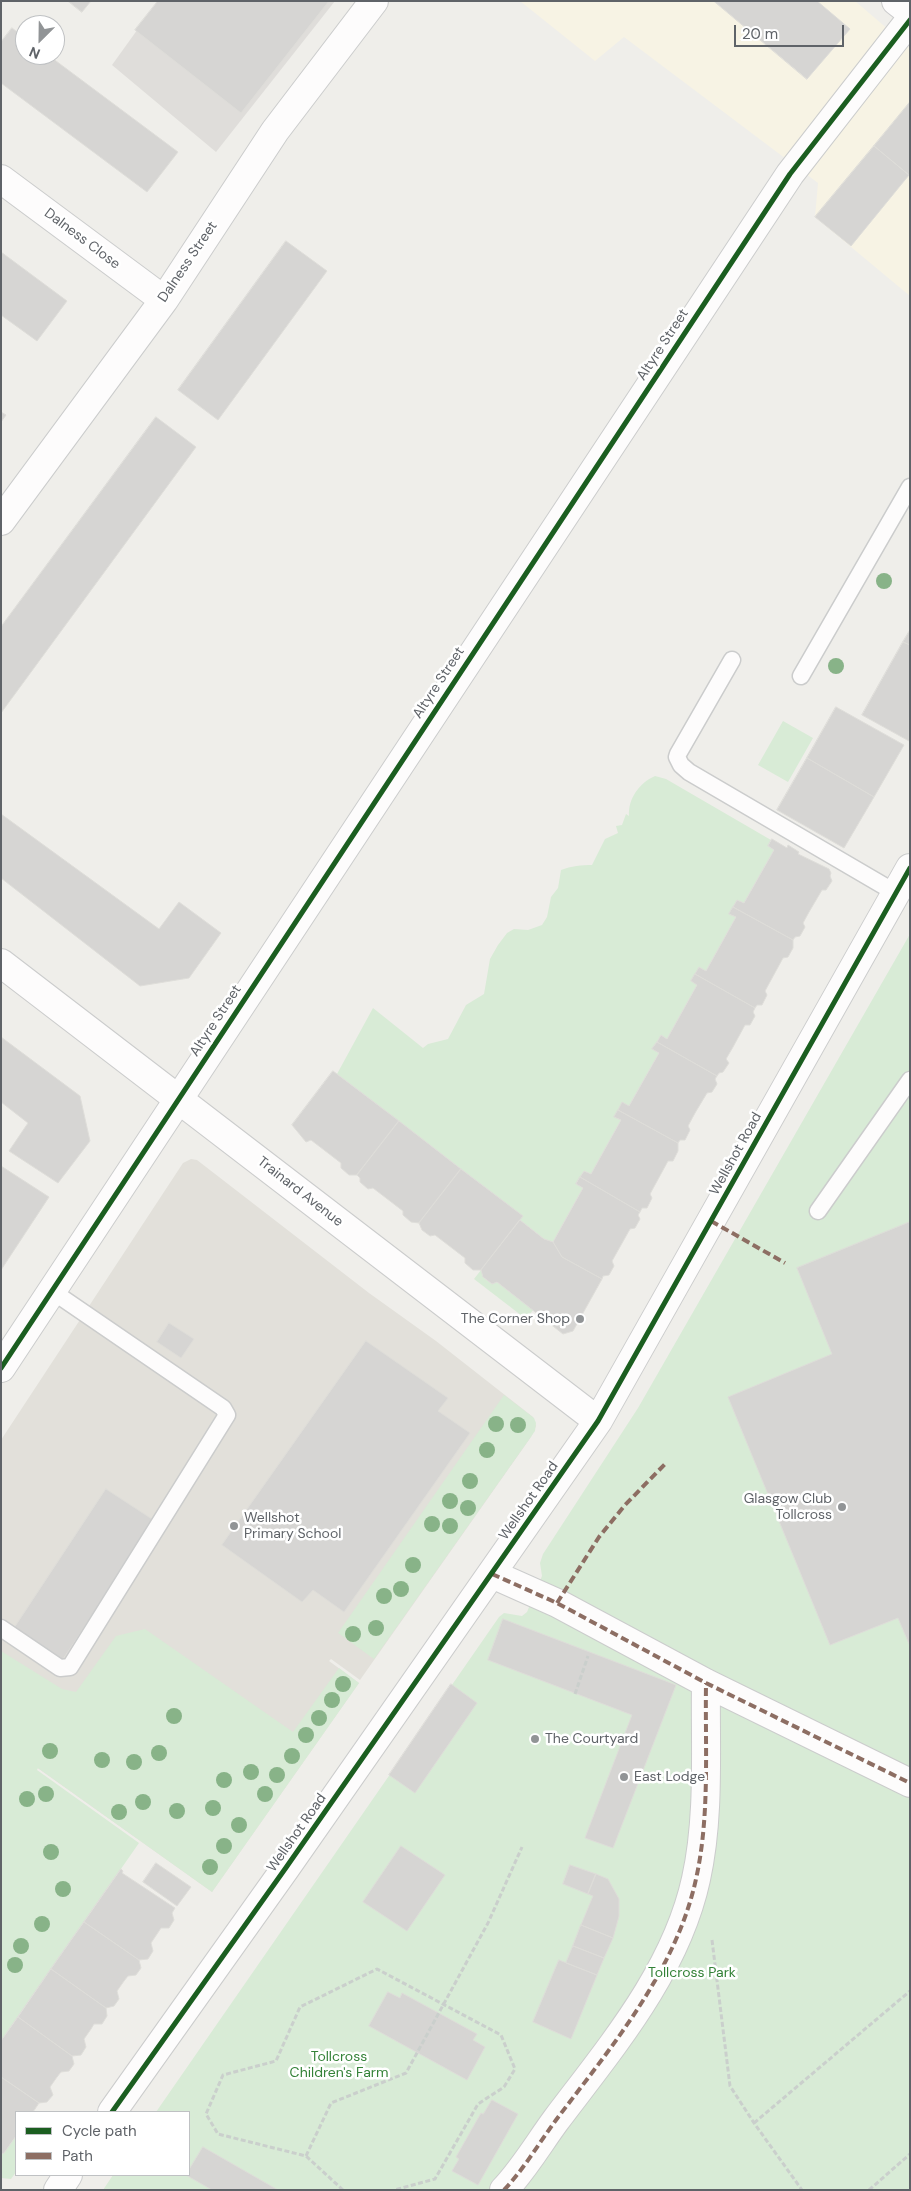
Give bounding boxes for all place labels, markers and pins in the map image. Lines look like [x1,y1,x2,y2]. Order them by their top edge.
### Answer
place label: The Corner Shop [461,1311,570,1327]
marker: The Corner Shop [574,1313,586,1325]
place label: Glasgow Club Tollcross [744,1491,832,1524]
marker: Glasgow Club Tollcross [836,1501,848,1513]
place label: Wellshot Primary School [244,1510,341,1542]
marker: Wellshot Primary School [228,1520,240,1532]
place label: The Courtyard [545,1731,638,1747]
marker: The Courtyard [529,1733,541,1745]
place label: East Lodge [634,1769,705,1785]
marker: East Lodge [618,1771,630,1783]

